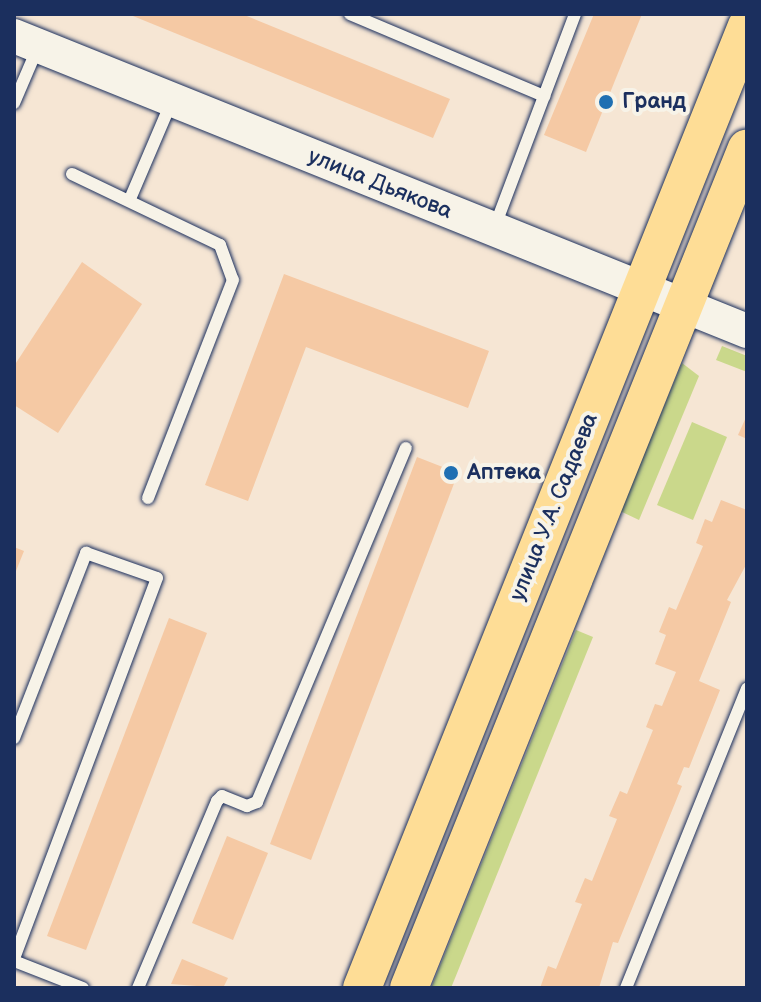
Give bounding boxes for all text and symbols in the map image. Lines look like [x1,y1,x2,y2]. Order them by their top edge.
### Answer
place label: Гранд [622,89,686,115]
marker: Гранд [597,93,615,111]
street label: улица Дьякова [304,143,456,225]
street label: улица У.А. Садаева [504,409,604,605]
place label: Аптека [467,460,541,486]
marker: Аптека [442,464,460,482]

